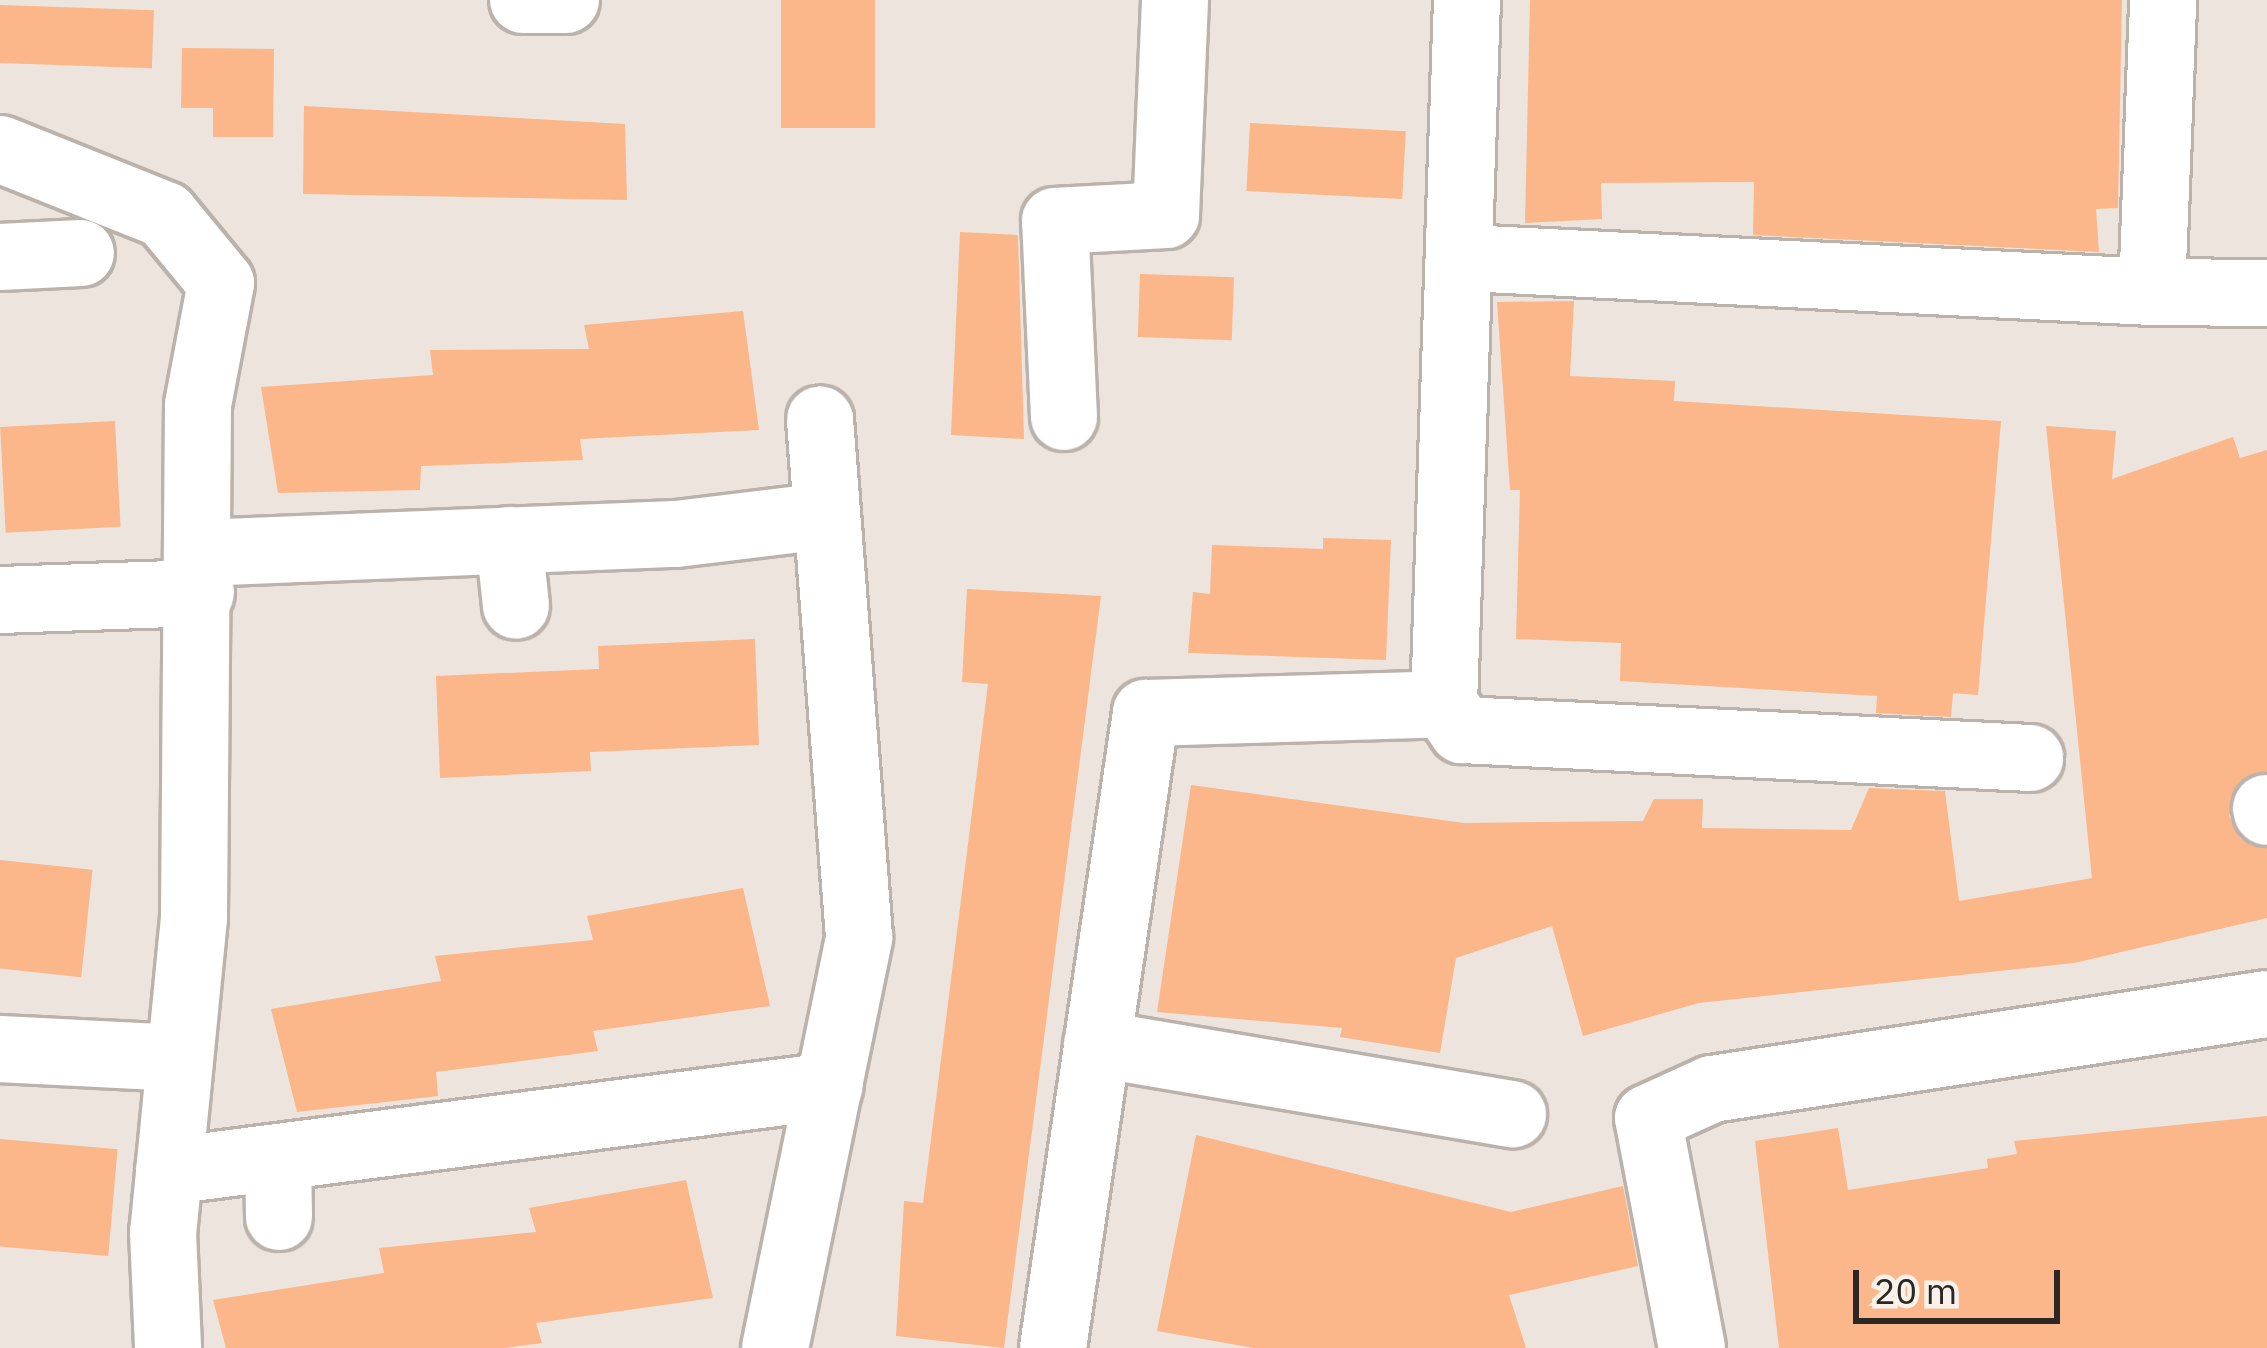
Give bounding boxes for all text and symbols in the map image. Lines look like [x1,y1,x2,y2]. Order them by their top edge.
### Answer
scale bar [1859,1246,2066,1320]
text: 20 m [1874,1267,1957,1314]

